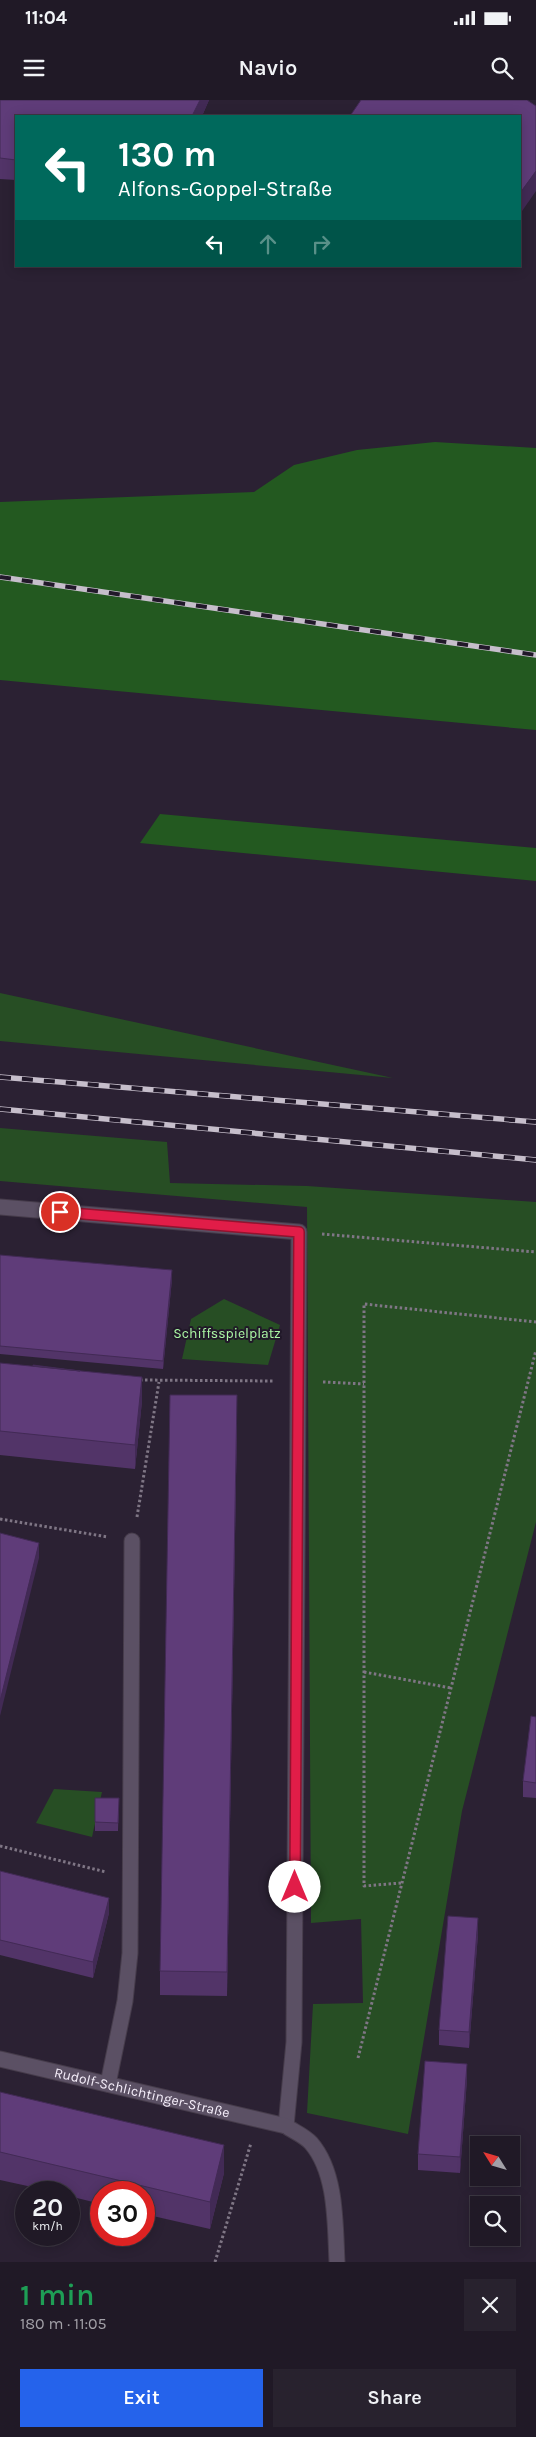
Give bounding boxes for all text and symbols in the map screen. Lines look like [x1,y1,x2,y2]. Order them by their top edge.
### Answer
text: 11:04 [25,7,67,29]
icon: menu [20,54,48,82]
icon: search [488,54,516,82]
text: Navio [239,55,297,81]
text: 130 m [118,134,216,175]
icon: left [35,135,100,200]
text: Alfons-Goppel-Straße [118,176,332,202]
icon: left [201,230,229,258]
icon: ahead [254,230,282,258]
icon: right [307,230,335,258]
pin [39,1191,81,1233]
icon: arrive [46,1198,74,1226]
park label: Schiffsspielplatz [173,1325,281,1342]
position arrow [268,1860,320,1912]
street label: Rudolf-Schlichtinger-Straße [53,2064,232,2122]
north arrow [470,2136,520,2186]
map controls [470,2136,520,2246]
speed limit sign: 30 [90,2181,155,2246]
text: 20 [32,2193,63,2222]
button: search [470,2196,520,2246]
text: km/h [32,2219,63,2233]
text: 1 min [20,2277,94,2313]
button: close [464,2279,516,2331]
text: 180 m · 11:05 [20,2314,107,2333]
button: Exit [20,2369,263,2427]
button: Share [273,2369,516,2427]

